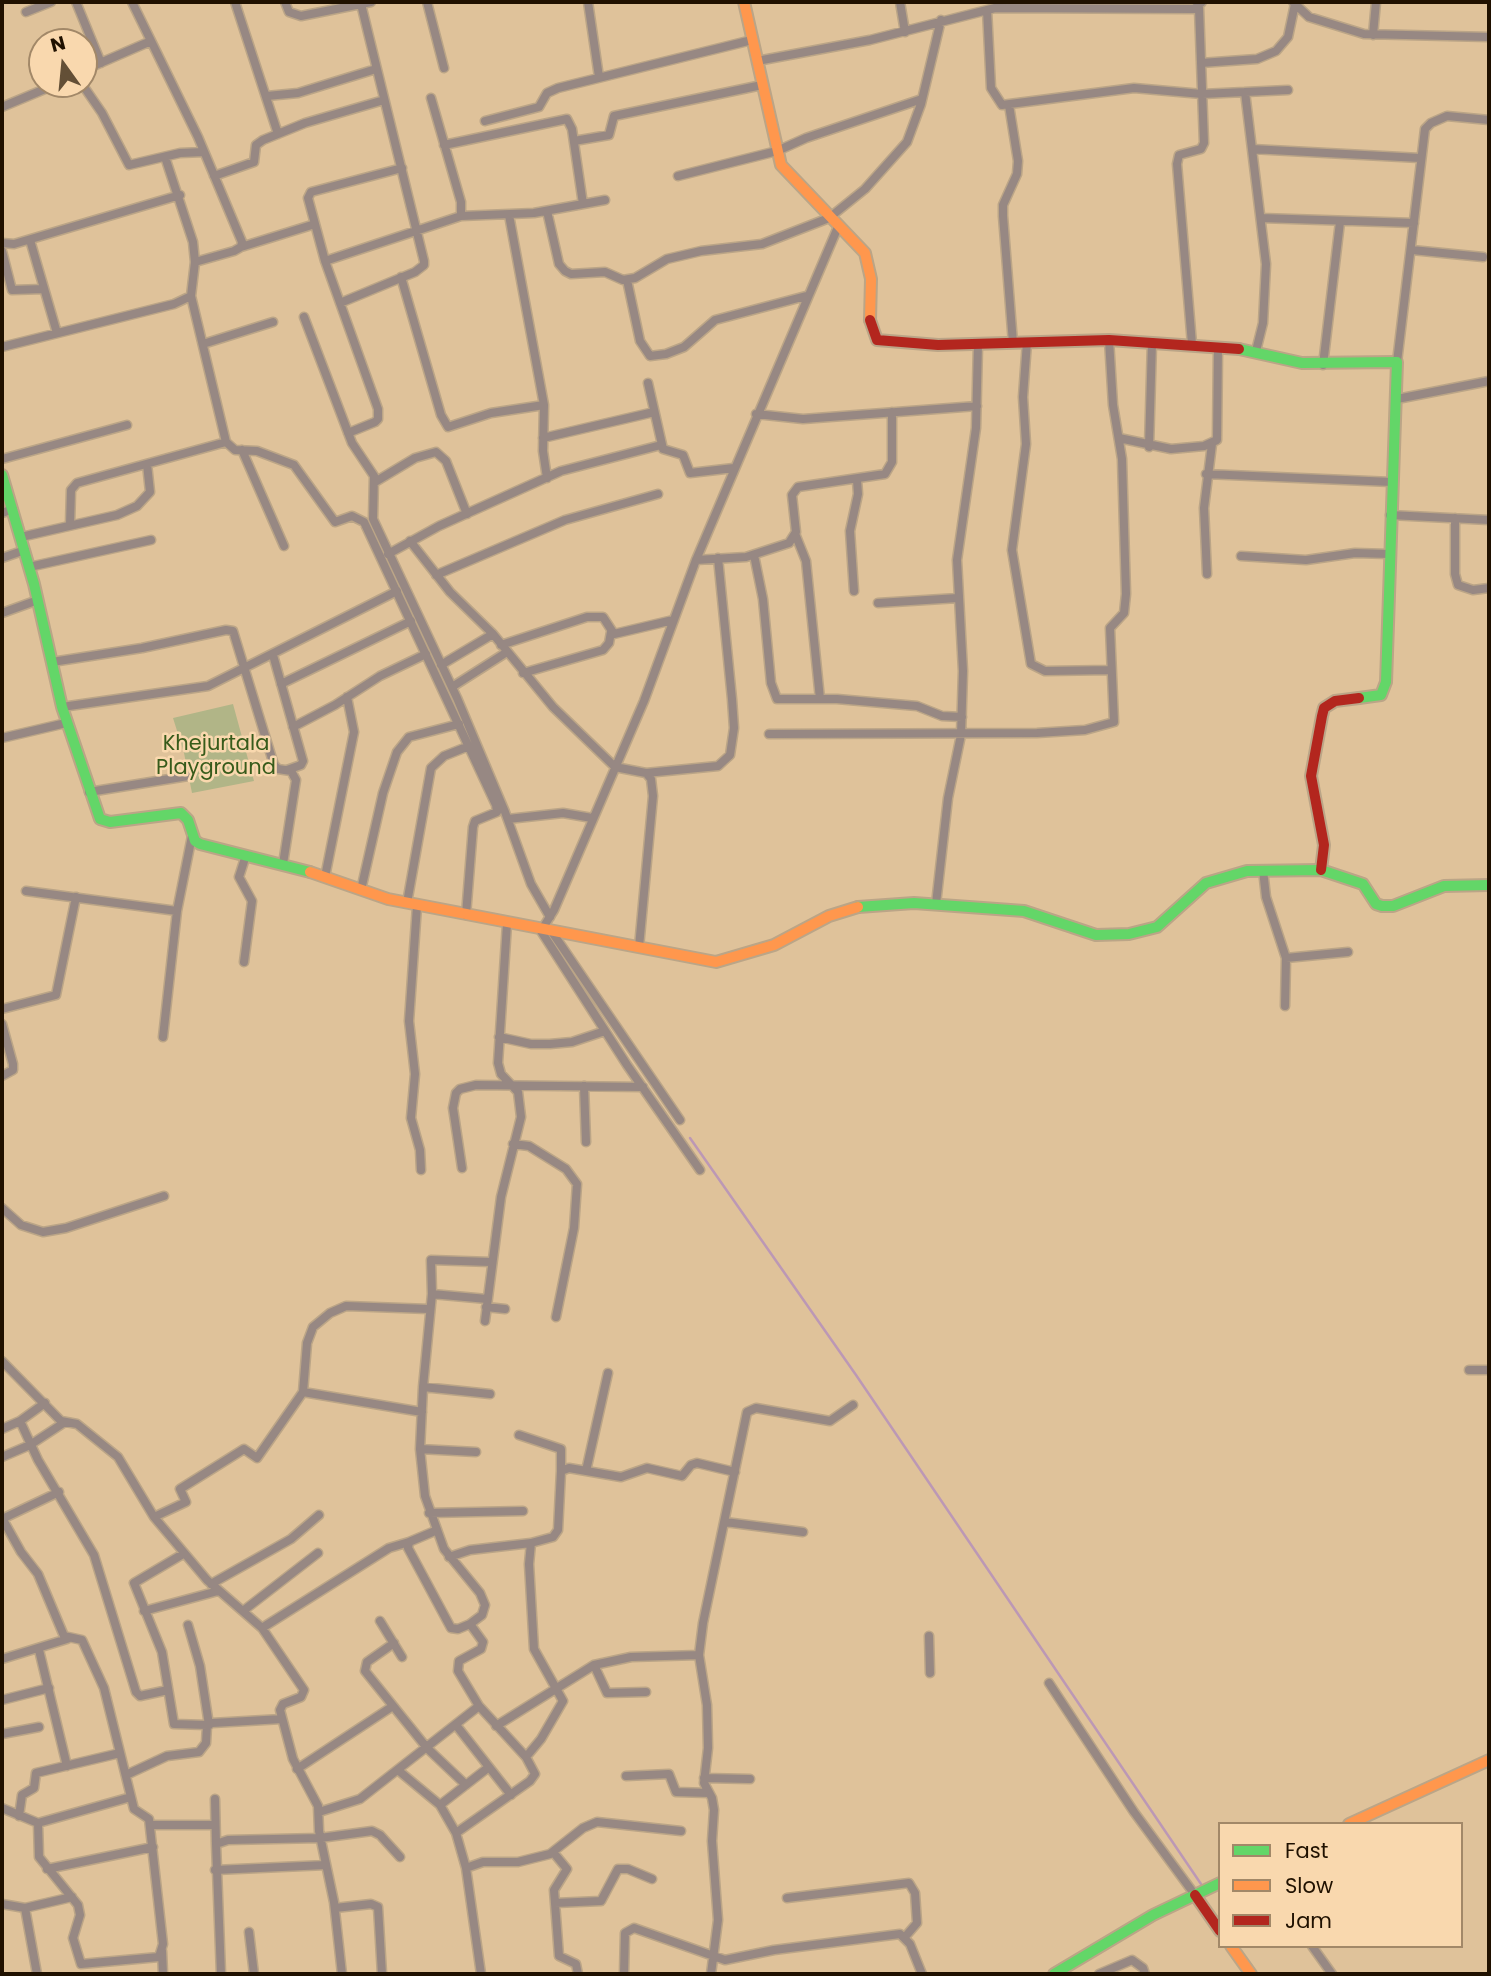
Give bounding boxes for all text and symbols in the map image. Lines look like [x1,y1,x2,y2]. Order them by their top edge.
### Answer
north arrow [28,28,98,98]
text: N [48,29,68,59]
park label: Khejurtala Playground [156,732,276,782]
legend [1218,1822,1463,1948]
text: Fast [1285,1836,1328,1865]
text: Slow [1285,1871,1333,1900]
text: Jam [1285,1906,1332,1935]

